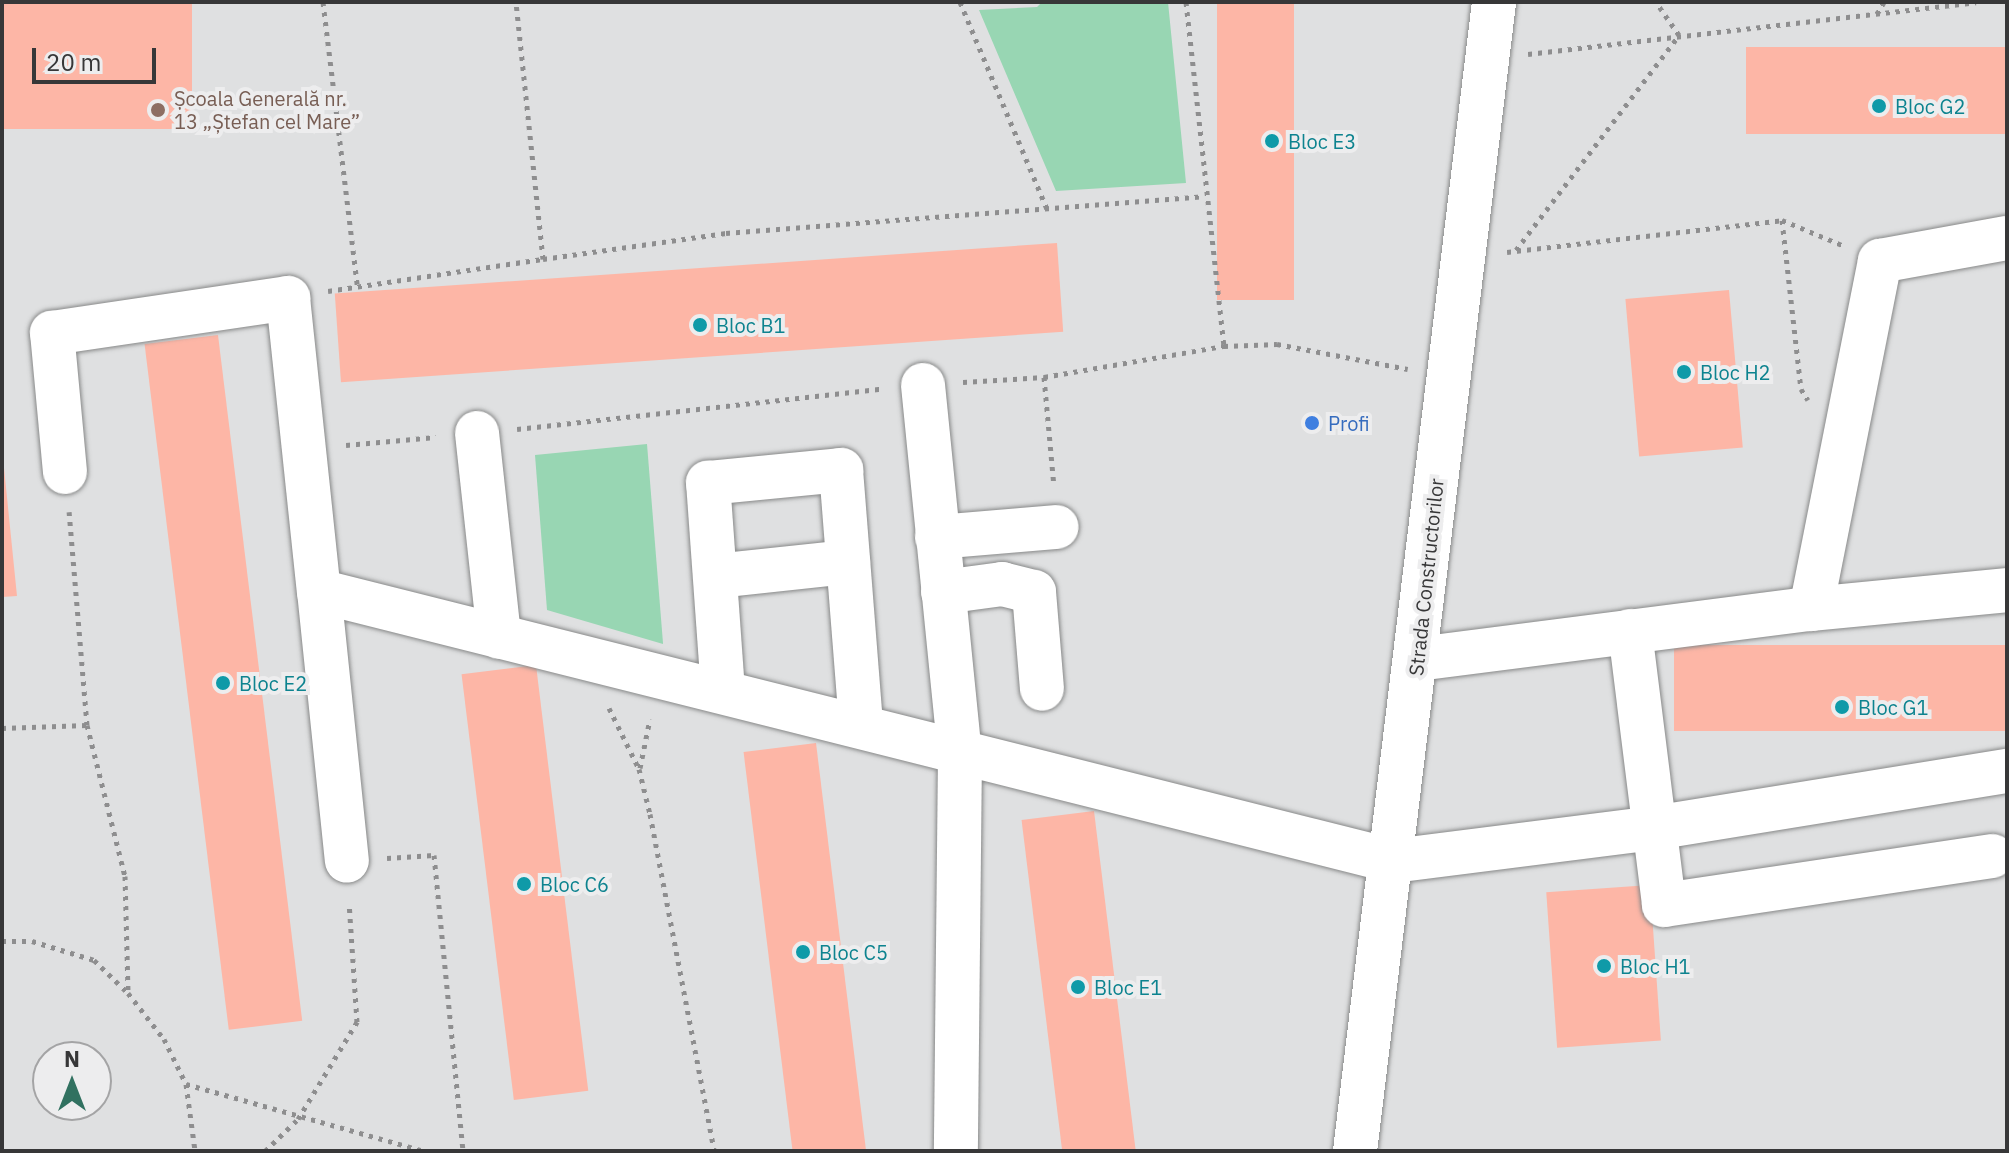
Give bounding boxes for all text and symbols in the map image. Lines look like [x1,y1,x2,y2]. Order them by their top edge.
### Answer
scale bar [36,32,160,82]
text: 20 m [46,46,101,78]
place label: Școala Generală nr. 13 „Ștefan cel Mare” [174,86,360,133]
place label: Bloc G2 [1895,94,1965,118]
marker: Bloc G2 [1870,97,1888,115]
marker: Școala Generală nr. 13 „Ștefan cel Mare” [149,101,167,119]
place label: Bloc E3 [1288,129,1356,153]
marker: Bloc E3 [1263,132,1281,150]
place label: Bloc B1 [716,313,786,337]
marker: Bloc B1 [691,316,709,334]
place label: Bloc H2 [1700,360,1771,384]
marker: Bloc H2 [1675,363,1693,381]
place label: Profi [1328,411,1370,435]
marker: Profi [1303,414,1321,432]
street label: Strada Constructorilor [1404,477,1448,677]
place label: Bloc E2 [239,671,307,695]
marker: Bloc E2 [214,674,232,692]
place label: Bloc G1 [1858,695,1928,719]
marker: Bloc G1 [1833,698,1851,716]
place label: Bloc C6 [540,872,609,896]
marker: Bloc C6 [515,875,533,893]
place label: Bloc C5 [819,940,888,964]
marker: Bloc C5 [794,943,812,961]
place label: Bloc H1 [1620,954,1691,978]
marker: Bloc H1 [1595,957,1613,975]
place label: Bloc E1 [1094,975,1162,999]
marker: Bloc E1 [1069,978,1087,996]
north arrow [32,1041,112,1121]
text: N [64,1044,80,1073]

